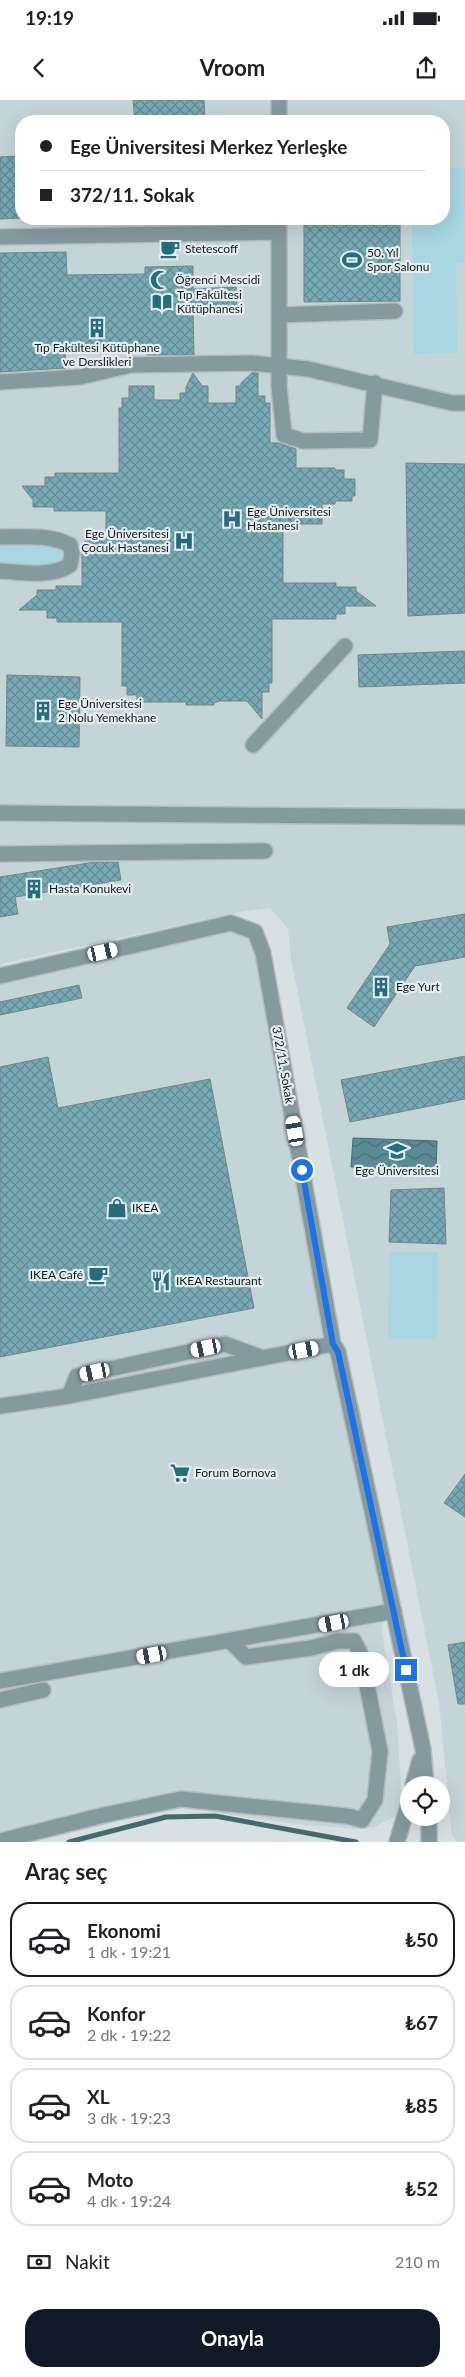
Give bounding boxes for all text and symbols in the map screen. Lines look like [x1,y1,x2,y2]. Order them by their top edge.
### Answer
text: 19:19 [25,6,74,29]
icon: back [25,54,53,82]
text: Vroom [200,54,265,81]
icon: share [412,54,440,82]
text: Ege Üniversitesi Merkez Yerleşke [70,135,347,158]
text: 372/11. Sokak [70,183,194,206]
cafe icon: Stetescoff [159,238,181,260]
place label: Stetescoff [185,241,238,256]
place label: 50. Yıl Spor Salonu [367,245,430,274]
sports icon: 50. Yıl Spor Salonu [341,249,363,271]
mosque icon: Öğrenci Mescidi [149,269,171,291]
place label: Öğrenci Mescidi [175,272,260,287]
place label: Tıp Fakültesi Kütüphanesi [177,287,243,316]
library icon: Tıp Fakültesi Kütüphanesi [151,291,173,313]
building icon: Tıp Fakültesi Kütüphane ve Derslikleri [86,317,108,339]
place label: Tıp Fakültesi Kütüphane ve Derslikleri [34,340,160,369]
place label: Ege Üniversitesi Hastanesi [247,504,331,533]
hospital icon: Ege Üniversitesi Hastanesi [221,508,243,530]
place label: Ege Üniversitesi Çocuk Hastanesi [81,526,169,555]
hospital icon: Ege Üniversitesi Çocuk Hastanesi [173,530,195,552]
place label: Ege Üniversitesi 2 Nolu Yemekhane [58,696,156,725]
building icon: Ege Üniversitesi 2 Nolu Yemekhane [32,700,54,722]
building icon: Hasta Konukevi [23,878,45,900]
place label: Hasta Konukevi [49,881,131,896]
car [86,941,119,963]
building icon: Ege Yurt [370,976,392,998]
place label: Ege Yurt [396,979,440,994]
street label: 372/11. Sokak [269,1025,298,1105]
car [285,1115,304,1147]
school or university icon: Ege Üniversitesi [386,1140,408,1162]
route start [291,1159,313,1181]
place label: Ege Üniversitesi [355,1163,439,1178]
shop icon: IKEA [106,1197,128,1219]
place label: IKEA [132,1200,159,1215]
cafe icon: IKEA Café [87,1264,109,1286]
place label: IKEA Café [30,1267,83,1282]
restaurant icon: IKEA Restaurant [150,1270,172,1292]
place label: IKEA Restaurant [176,1273,262,1288]
car [189,1338,222,1358]
car [287,1340,320,1360]
car [78,1362,111,1382]
supermarket icon: Forum Bornova [169,1462,191,1484]
place label: Forum Bornova [195,1465,276,1480]
car [317,1613,350,1633]
car [135,1645,168,1665]
callout: 1 dk [318,1652,388,1688]
route end [395,1659,417,1681]
text: 1 dk [339,1660,369,1679]
map controls [400,1776,450,1826]
button: locate [400,1776,450,1826]
text: Araç seç [25,1858,108,1885]
icon: car [27,1917,72,1962]
text: Ekonomi [87,1919,161,1942]
text: ₺50 [405,1928,438,1951]
text: 1 dk · 19:21 [87,1942,171,1961]
icon: car [27,2000,72,2045]
text: Konfor [87,2002,145,2025]
text: ₺67 [405,2011,438,2034]
text: 2 dk · 19:22 [87,2025,171,2044]
icon: car [27,2083,72,2128]
text: XL [87,2085,110,2108]
text: ₺85 [405,2094,438,2117]
text: 3 dk · 19:23 [87,2108,171,2127]
icon: car [27,2166,72,2211]
text: Moto [87,2168,133,2191]
text: ₺52 [405,2177,438,2200]
text: 4 dk · 19:24 [87,2191,171,2210]
icon: cash [25,2248,53,2276]
text: Nakit [65,2250,110,2273]
text: 210 m [395,2252,440,2271]
button: Onayla [25,2309,440,2367]

